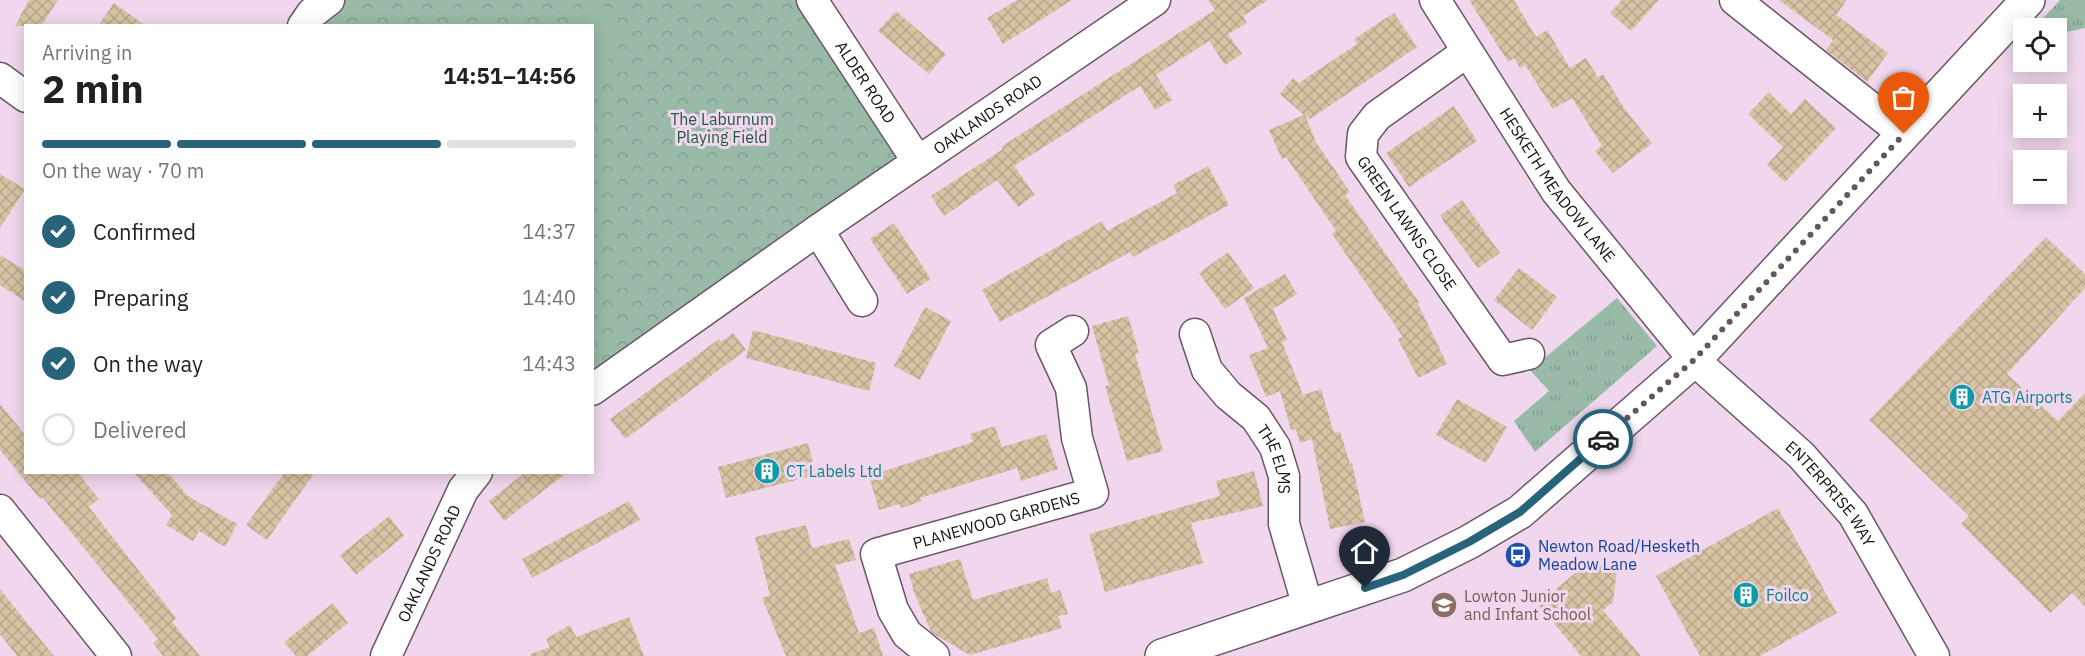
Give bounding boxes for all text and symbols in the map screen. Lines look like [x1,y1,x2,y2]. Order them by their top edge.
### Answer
map controls [2013,18,2067,204]
button: locate [2013,18,2067,72]
street label: ALDER ROAD [831,37,900,127]
text: Arriving in [42,39,132,66]
text: 14:51–14:56 [443,61,576,90]
text: 2 min [42,63,144,114]
street label: OAKLANDS ROAD [929,70,1046,159]
pin [1878,72,1929,134]
icon: bag [1887,81,1920,114]
button: + [2013,84,2067,138]
street label: HESKETH MEADOW LANE [1496,104,1620,266]
park label: The Laburnum Playing Field [670,109,774,147]
button: − [2013,150,2067,204]
street label: GREEN LAWNS CLOSE [1353,152,1461,294]
text: On the way · 70 m [42,157,204,184]
icon: check [42,215,75,248]
text: Confirmed [93,217,196,246]
text: 14:37 [522,218,576,245]
icon: check [42,281,75,314]
text: Preparing [93,283,188,312]
text: 14:40 [522,284,576,311]
icon: check [42,347,75,380]
text: On the way [93,349,203,378]
text: 14:43 [522,350,576,377]
building icon: ATG Airports [1947,382,1977,412]
place label: ATG Airports [1982,387,2073,407]
courier [1573,409,1633,469]
text: Delivered [93,415,187,444]
street label: THE ELMS [1253,421,1294,494]
icon: car [1587,423,1620,456]
street label: ENTERPRISE WAY [1782,436,1880,550]
building icon: CT Labels Ltd [752,456,782,486]
place label: CT Labels Ltd [786,461,882,481]
street label: PLANEWOOD GARDENS [910,487,1082,553]
street label: OAKLANDS ROAD [393,501,465,625]
pin [1339,526,1390,588]
icon: home [1348,535,1381,568]
place label: Newton Road/Hesketh Meadow Lane [1538,536,1700,574]
bus stop icon: Newton Road/Hesketh Meadow Lane [1503,540,1533,570]
building icon: Foilco [1731,580,1761,610]
place label: Foilco [1766,585,1809,605]
place label: Lowton Junior and Infant School [1464,586,1591,624]
school or university icon: Lowton Junior and Infant School [1429,590,1459,620]

